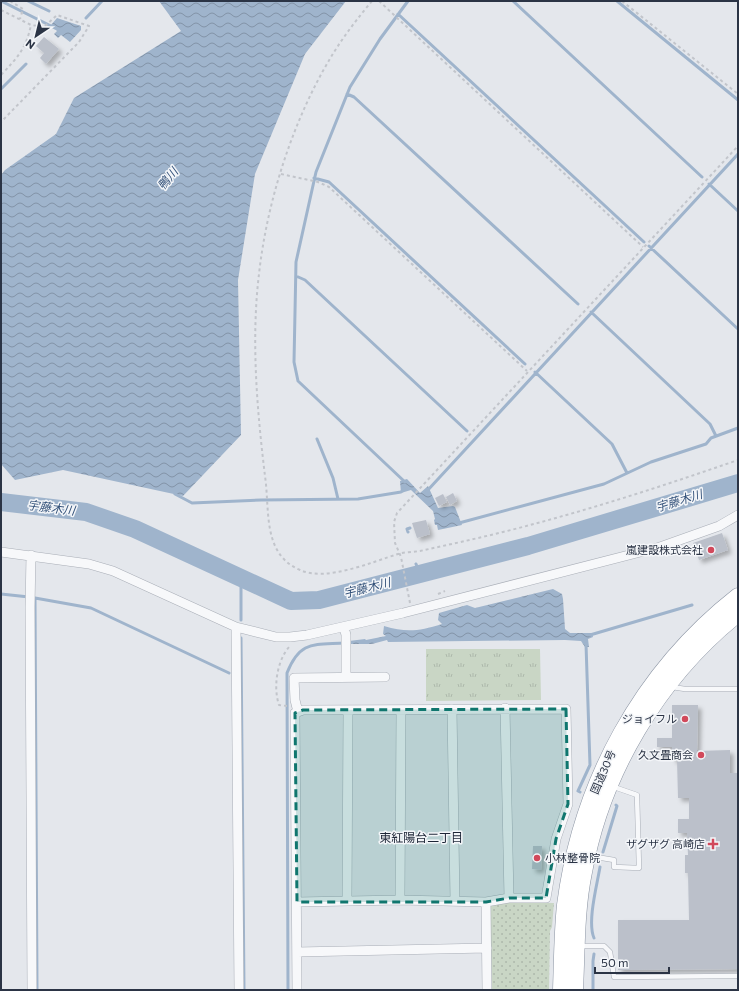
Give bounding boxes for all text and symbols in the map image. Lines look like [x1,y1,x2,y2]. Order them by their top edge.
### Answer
north arrow [16,16,56,56]
text: N [23,37,37,52]
water label: 鴨川 [154,163,182,192]
water label: 宇藤木川 [654,486,706,514]
water label: 宇藤木川 [26,497,78,517]
place label: 嵐建設株式会社 [626,543,703,556]
marker: 嵐建設株式会社 [706,545,716,555]
water label: 宇藤木川 [342,574,394,600]
place label: ジョイフル [622,712,677,725]
marker: ジョイフル [680,714,690,724]
street label: 国道30号 [587,748,618,796]
place label: 久文畳商会 [638,748,693,761]
marker: 久文畳商会 [696,750,706,760]
district label: 東紅陽台二丁目 [379,830,463,844]
place label: ザグザグ 高崎店 [626,837,705,850]
marker: ザグザグ 高崎店 [708,839,718,849]
place label: 小林整骨院 [545,851,600,864]
marker: 小林整骨院 [532,853,542,863]
scale bar [595,949,669,975]
text: 50 m [601,955,629,969]

